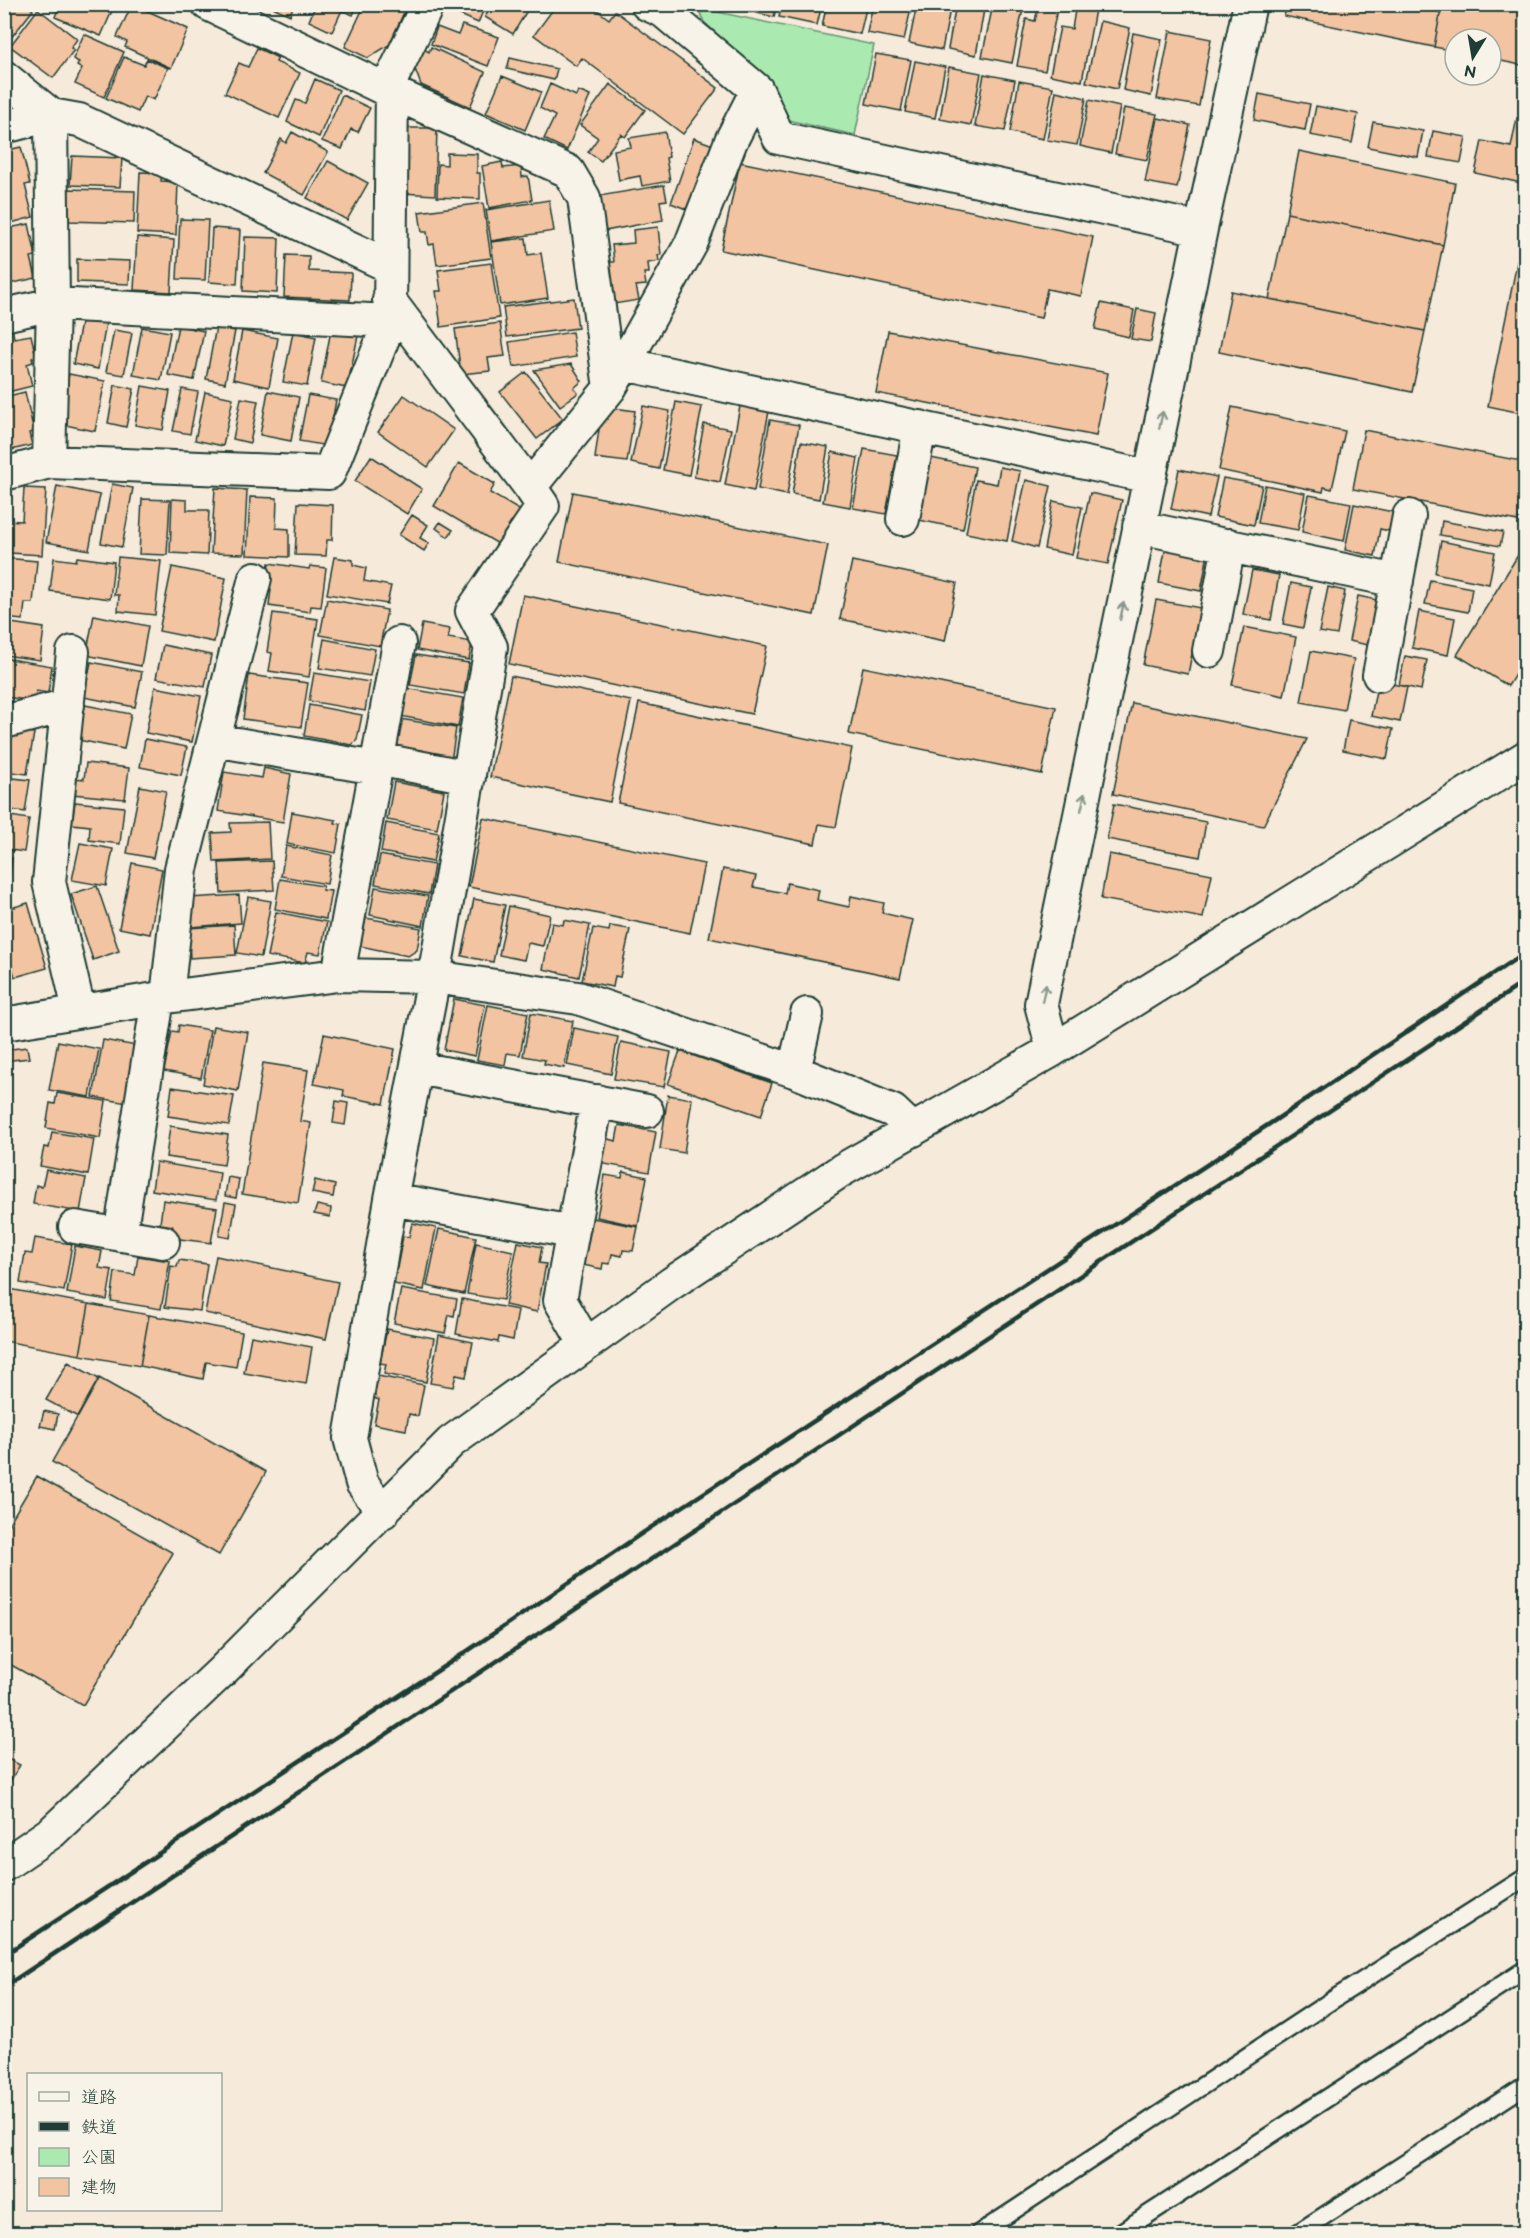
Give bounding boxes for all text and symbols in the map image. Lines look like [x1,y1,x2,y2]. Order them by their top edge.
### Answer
north arrow [1443,27,1503,87]
text: N [1463,60,1478,81]
one-way arrow [1156,410,1168,429]
one-way arrow [1117,601,1128,621]
one-way arrow [1078,792,1089,812]
one-way arrow [1039,983,1050,1003]
legend [27,2073,222,2211]
text: 道路 [81,2087,117,2108]
text: 鉄道 [81,2117,117,2138]
text: 公園 [81,2147,117,2168]
text: 建物 [81,2177,117,2198]

